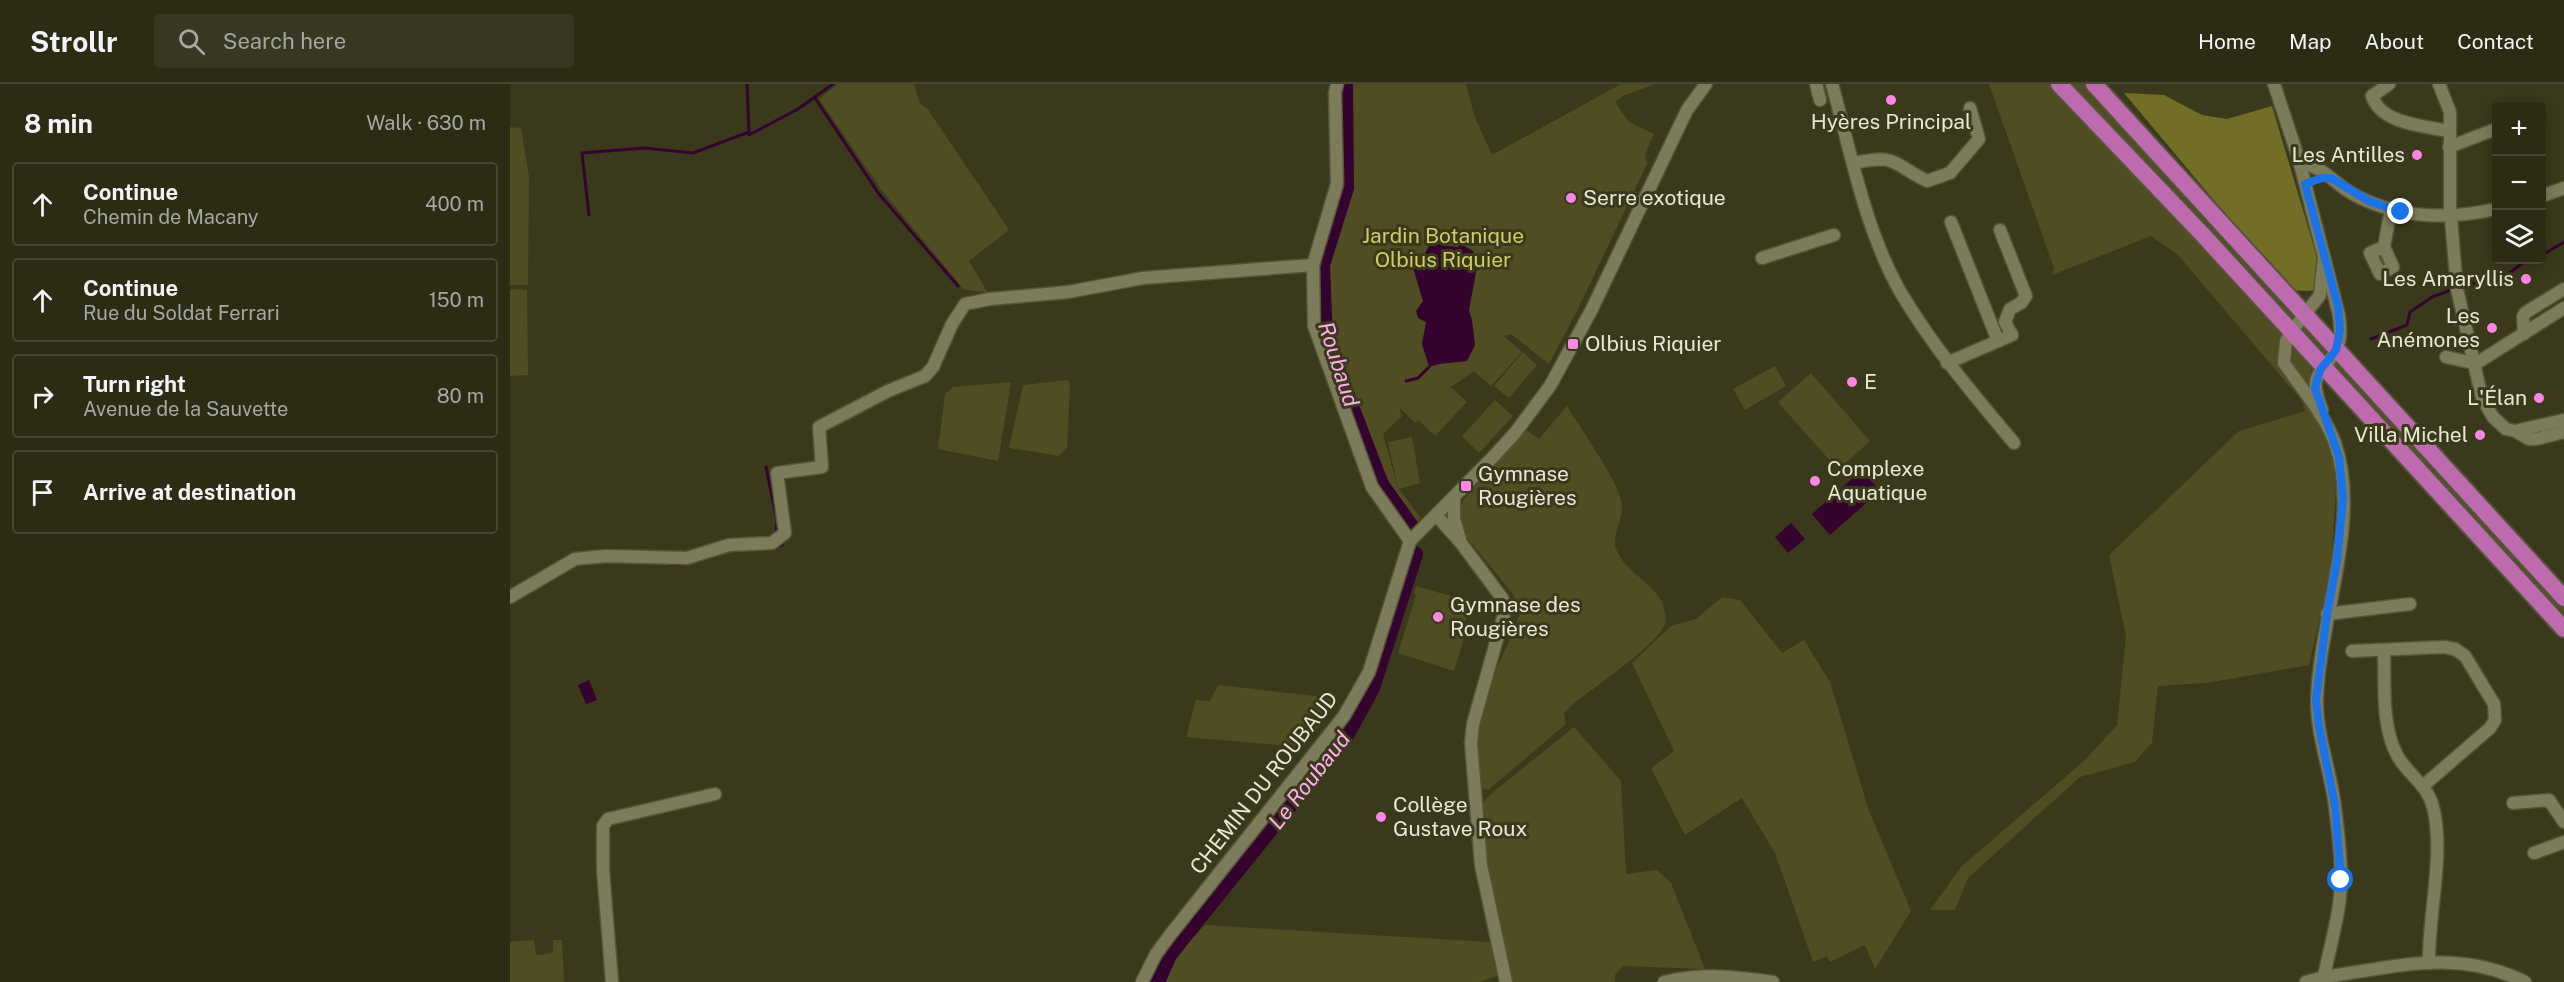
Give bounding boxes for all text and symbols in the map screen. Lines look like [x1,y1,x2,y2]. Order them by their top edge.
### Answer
search box [154,14,574,68]
text: Strollr [30,25,118,58]
icon: search [175,25,208,58]
text: Search here [223,28,346,54]
text: Home [2198,29,2256,54]
text: Map [2289,29,2332,54]
text: About [2365,29,2424,54]
text: Contact [2457,29,2534,54]
marker: Hyères Principal [1884,93,1898,107]
map controls [2492,102,2546,264]
button: + [2492,102,2546,156]
text: 8 min [24,108,93,139]
place label: Hyères Principal [1811,109,1971,134]
text: Walk · 630 m [366,111,486,135]
place label: Les Antilles [2291,142,2405,167]
marker: Les Antilles [2410,148,2424,162]
button: − [2492,156,2546,210]
text: Continue [83,179,178,205]
place label: Serre exotique [1583,185,1726,210]
icon: ahead [26,188,59,221]
marker: Serre exotique [1564,191,1578,205]
text: 400 m [425,192,484,216]
route end [2387,198,2413,224]
text: Chemin de Macany [83,205,259,229]
button: layers [2492,210,2546,264]
park label: Jardin Botanique Olbius Riquier [1362,223,1524,272]
place label: Les Amaryllis [2382,266,2514,291]
marker: Les Amaryllis [2519,272,2533,286]
text: Continue [83,275,178,301]
icon: ahead [26,284,59,317]
text: 150 m [429,288,484,312]
text: Rue du Soldat Ferrari [83,301,280,325]
place label: Les Anémones [2376,303,2480,352]
water label: Roubaud [1313,318,1365,410]
marker: Les Anémones [2485,321,2499,335]
place label: Olbius Riquier [1585,331,1722,356]
marker: Olbius Riquier [1566,337,1580,351]
place label: E [1864,369,1877,394]
text: Turn right [83,371,186,397]
marker: E [1845,375,1859,389]
icon: right [26,380,59,413]
text: 80 m [437,384,484,408]
place label: L'Élan [2467,385,2527,410]
marker: L'Élan [2532,391,2546,405]
text: Avenue de la Sauvette [83,397,288,421]
place label: Villa Michel [2354,422,2468,447]
marker: Villa Michel [2473,428,2487,442]
place label: Complexe Aquatique [1827,456,1927,505]
place label: Gymnase Rougières [1478,461,1577,510]
marker: Complexe Aquatique [1808,474,1822,488]
icon: arrive [26,476,59,509]
text: Arrive at destination [83,479,296,505]
marker: Gymnase Rougières [1459,479,1473,493]
place label: Gymnase des Rougières [1450,592,1581,641]
marker: Gymnase des Rougières [1431,610,1445,624]
street label: CHEMIN DU ROUBAUD [1185,686,1343,879]
water label: Le Roubaud [1263,726,1355,834]
place label: Collège Gustave Roux [1393,792,1527,841]
marker: Collège Gustave Roux [1374,810,1388,824]
route start [2327,866,2353,892]

